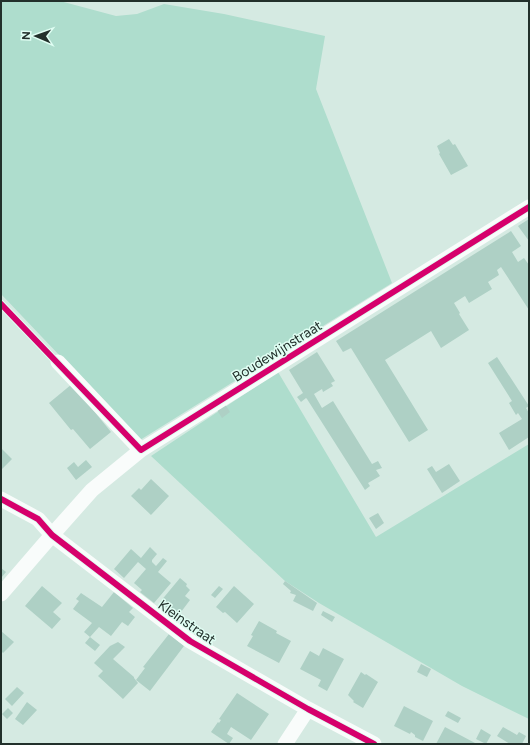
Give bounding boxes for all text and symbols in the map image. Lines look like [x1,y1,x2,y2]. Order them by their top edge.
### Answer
north arrow [16,16,56,56]
text: N [20,31,33,40]
street label: Boudewijnstraat [229,317,325,386]
street label: Kleinstraat [155,596,219,648]

